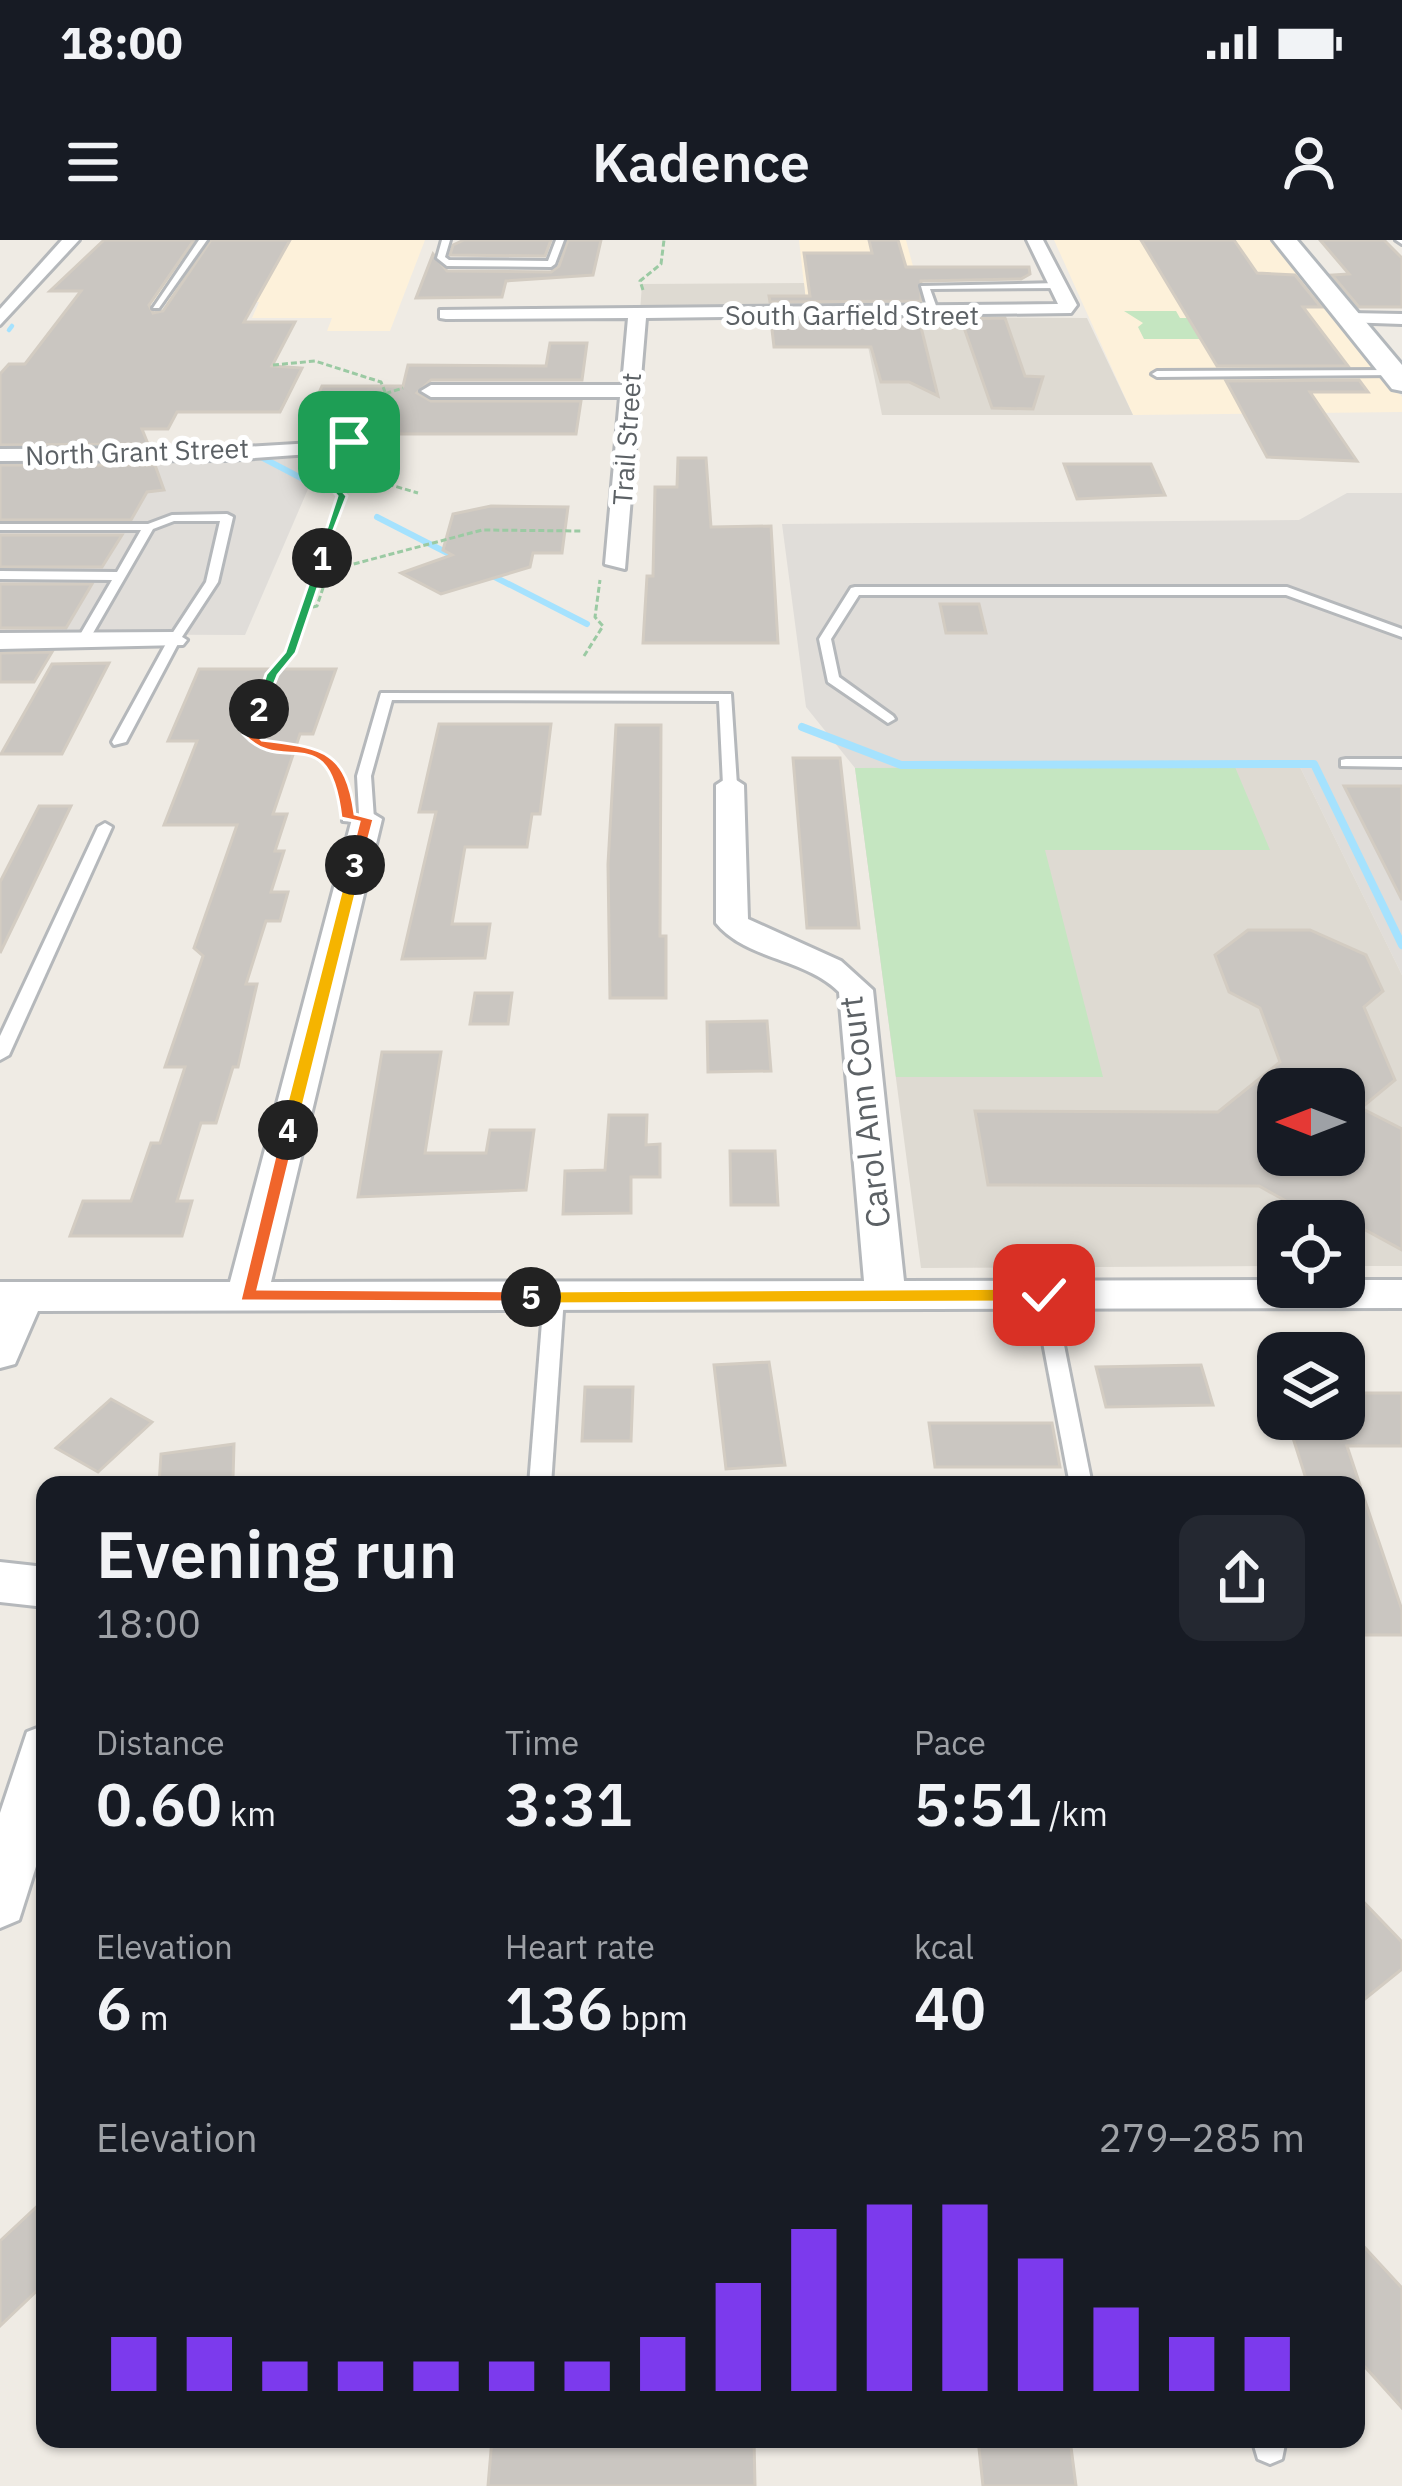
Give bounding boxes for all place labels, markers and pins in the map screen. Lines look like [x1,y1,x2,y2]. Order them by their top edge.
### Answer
pin [298,391,400,493]
pin: 1 [292,528,352,588]
pin: 2 [229,679,289,739]
pin: 3 [325,835,385,895]
pin: 4 [258,1100,318,1160]
pin [993,1244,1095,1346]
pin: 5 [501,1267,561,1327]

